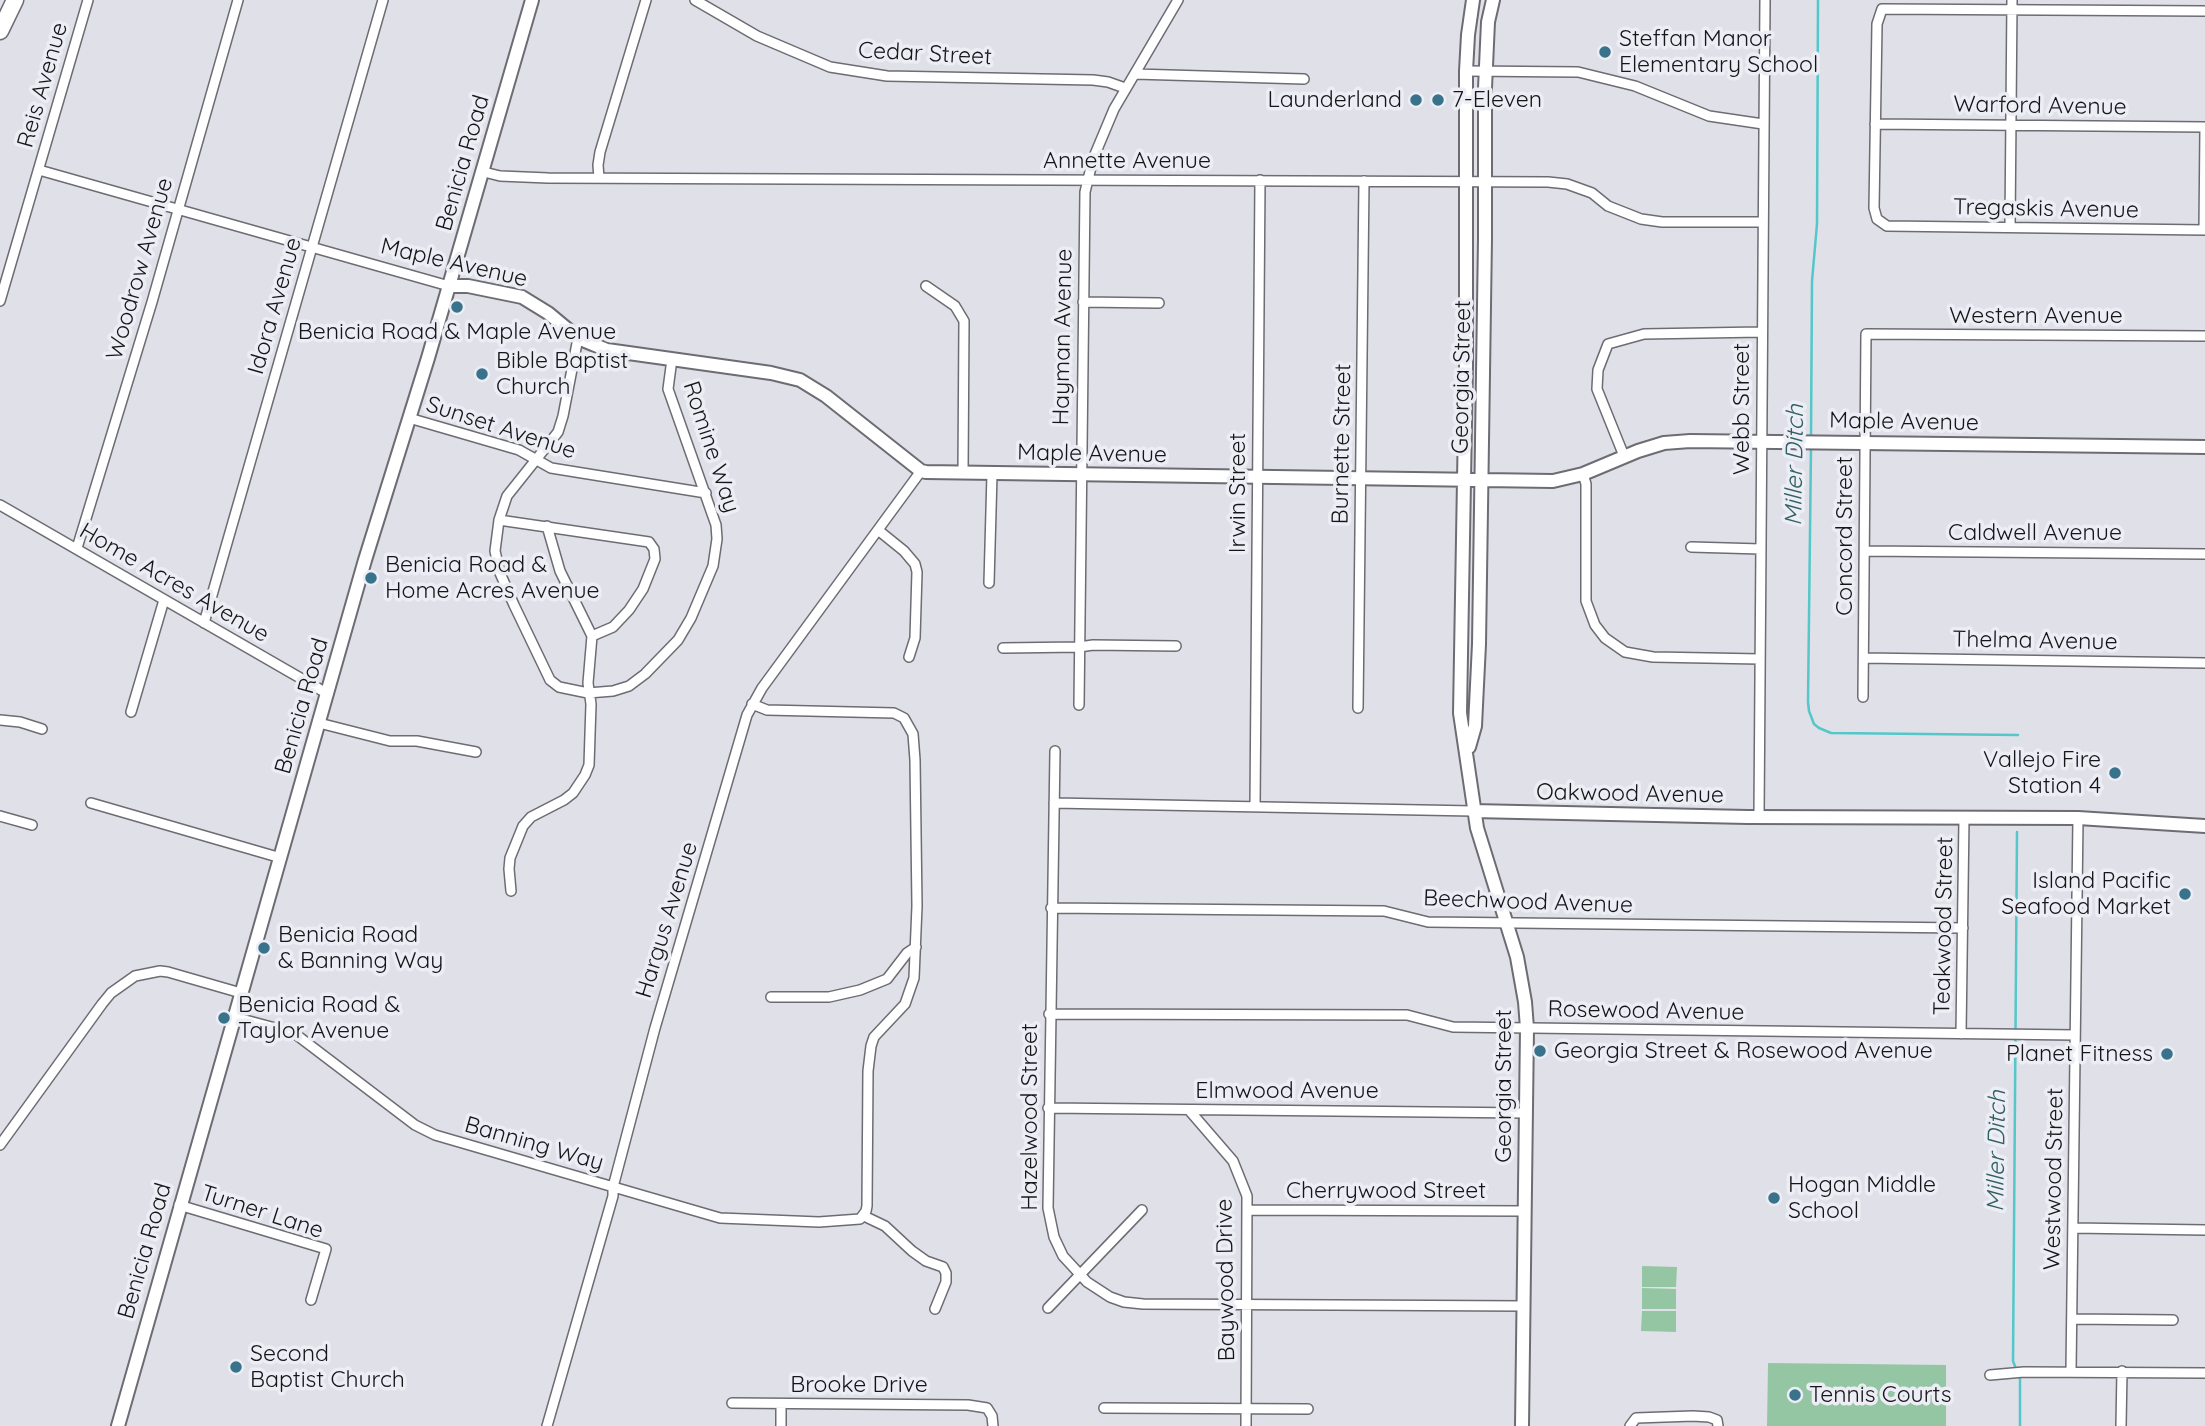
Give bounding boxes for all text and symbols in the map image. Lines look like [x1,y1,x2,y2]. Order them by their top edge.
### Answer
street label: Reis Avenue [12,19,74,151]
place label: Steffan Manor Elementary School [1619,25,1818,79]
street label: Cedar Street [857,37,993,71]
marker: Steffan Manor Elementary School [1597,44,1613,60]
place label: Launderland [1267,86,1402,114]
place label: 7-Eleven [1452,86,1542,114]
street label: Warford Avenue [1953,91,2127,121]
street label: Benicia Road [430,92,496,234]
marker: Launderland [1408,92,1424,108]
marker: 7-Eleven [1430,92,1446,108]
street label: Annette Avenue [1043,147,1211,175]
street label: Woodrow Avenue [101,175,179,363]
street label: Tregaskis Avenue [1953,194,2139,224]
street label: Maple Avenue [378,233,530,293]
street label: Idora Avenue [242,234,308,378]
street label: Hayman Avenue [1048,248,1078,426]
marker: Benicia Road & Maple Avenue [449,299,465,315]
street label: Georgia Street [1447,300,1477,454]
street label: Western Avenue [1949,302,2123,330]
place label: Benicia Road & Maple Avenue [298,318,616,346]
street label: Webb Street [1728,343,1756,475]
place label: Bible Baptist Church [496,347,628,401]
street label: Burnette Street [1327,363,1357,525]
marker: Bible Baptist Church [474,366,490,382]
street label: Romine Way [677,378,745,516]
street label: Sunset Avenue [423,391,579,465]
water label: Miller Ditch [1780,404,1810,526]
street label: Maple Avenue [1829,407,1979,437]
street label: Irwin Street [1224,433,1252,553]
street label: Maple Avenue [1017,439,1167,469]
street label: Concord Street [1831,456,1859,616]
street label: Home Acres Avenue [74,517,274,649]
street label: Caldwell Avenue [1948,519,2122,547]
place label: Benicia Road & Home Acres Avenue [385,551,600,605]
marker: Benicia Road & Home Acres Avenue [363,570,379,586]
street label: Thelma Avenue [1952,626,2118,656]
street label: Benicia Road [269,635,335,777]
place label: Vallejo Fire Station 4 [1983,746,2101,800]
marker: Vallejo Fire Station 4 [2107,765,2123,781]
street label: Oakwood Avenue [1536,779,1724,809]
street label: Teakwood Street [1929,836,1959,1016]
street label: Hargus Avenue [630,839,704,1001]
place label: Island Pacific Seafood Market [2001,867,2171,921]
street label: Beechwood Avenue [1423,885,1633,919]
marker: Island Pacific Seafood Market [2177,886,2193,902]
place label: Benicia Road & Banning Way [278,921,443,975]
marker: Benicia Road & Banning Way [256,940,272,956]
place label: Benicia Road & Taylor Avenue [238,991,400,1045]
street label: Rosewood Avenue [1547,995,1745,1027]
street label: Georgia Street [1490,1009,1518,1163]
marker: Benicia Road & Taylor Avenue [216,1010,232,1026]
street label: Hazelwood Street [1016,1023,1044,1211]
place label: Georgia Street & Rosewood Avenue [1554,1037,1933,1065]
place label: Planet Fitness [2006,1040,2153,1068]
marker: Georgia Street & Rosewood Avenue [1532,1043,1548,1059]
marker: Planet Fitness [2159,1046,2175,1062]
street label: Elmwood Avenue [1195,1077,1379,1105]
street label: Westwood Street [2039,1088,2069,1270]
water label: Miller Ditch [1982,1090,2012,1212]
street label: Banning Way [461,1111,607,1177]
place label: Hogan Middle School [1788,1171,1936,1225]
street label: Cherrywood Street [1286,1177,1486,1205]
street label: Turner Lane [197,1179,327,1245]
street label: Benicia Road [112,1180,178,1322]
marker: Hogan Middle School [1766,1190,1782,1206]
street label: Baywood Drive [1211,1198,1241,1362]
place label: Second Baptist Church [250,1340,405,1394]
marker: Second Baptist Church [228,1359,244,1375]
street label: Brooke Drive [790,1371,928,1399]
place label: Tennis Courts [1809,1381,1952,1409]
marker: Tennis Courts [1787,1387,1803,1403]

